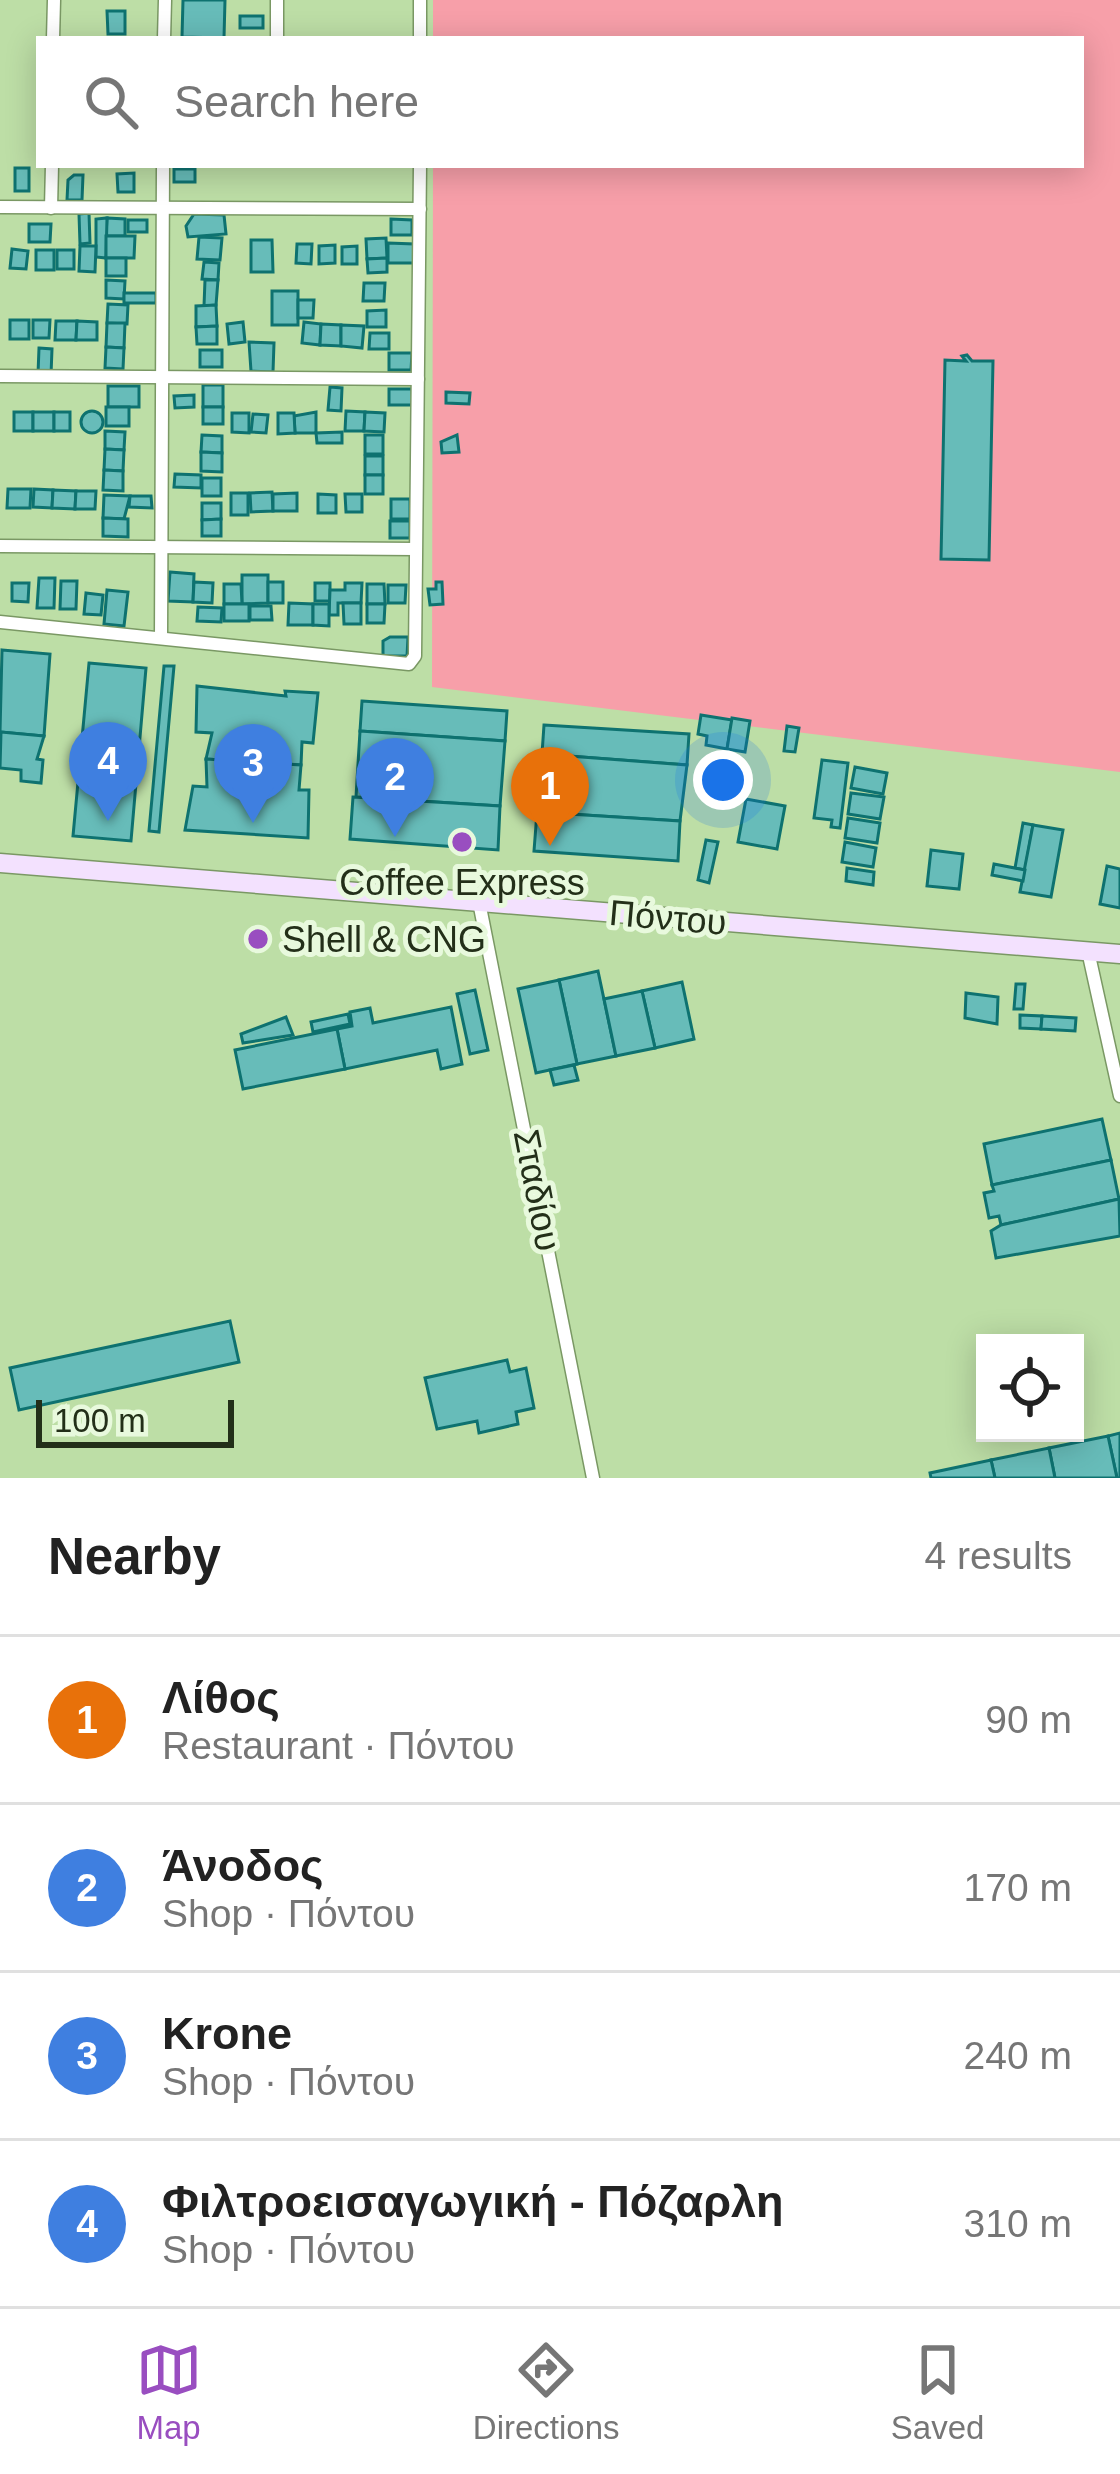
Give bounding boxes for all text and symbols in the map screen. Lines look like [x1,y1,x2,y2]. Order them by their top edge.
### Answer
search box [36,36,1084,168]
icon: search [78,69,144,135]
text: Search here [174,76,419,127]
pin: 4 [69,722,147,821]
pin: 3 [214,724,292,823]
pin: 2 [356,738,434,837]
pin: 1 [511,747,589,846]
your location [693,750,753,810]
marker: Coffee Express [449,829,475,855]
place label: Coffee Express [339,862,585,903]
street label: Πόντου [608,892,728,943]
place label: Shell & CNG [282,919,486,960]
marker: Shell & CNG [245,926,271,952]
street label: Σταδίου [506,1126,569,1254]
map controls [976,1334,1084,1442]
button: locate [976,1334,1084,1442]
scale bar [36,1394,234,1447]
text: 100 m [54,1402,146,1439]
text: Nearby [48,1528,221,1585]
text: 4 results [925,1534,1072,1577]
text: Λίθος [162,1672,280,1723]
text: 1 [76,1698,98,1741]
text: 90 m [985,1698,1072,1741]
text: Restaurant · Πόντου [162,1724,515,1767]
text: Άνοδος [162,1840,324,1891]
text: 2 [76,1866,98,1909]
text: 170 m [964,1866,1072,1909]
text: Shop · Πόντου [162,1892,415,1935]
text: Krone [162,2008,292,2059]
text: 3 [76,2034,98,2077]
text: 240 m [964,2034,1072,2077]
text: Shop · Πόντου [162,2060,415,2103]
text: Φιλτροεισαγωγική - Πόζαρλη [162,2176,784,2227]
text: 4 [76,2202,98,2245]
text: 310 m [964,2202,1072,2245]
text: Shop · Πόντου [162,2228,415,2271]
tab: Map [136,2337,202,2447]
tab: Directions [473,2337,620,2447]
tab: Saved [891,2337,984,2447]

